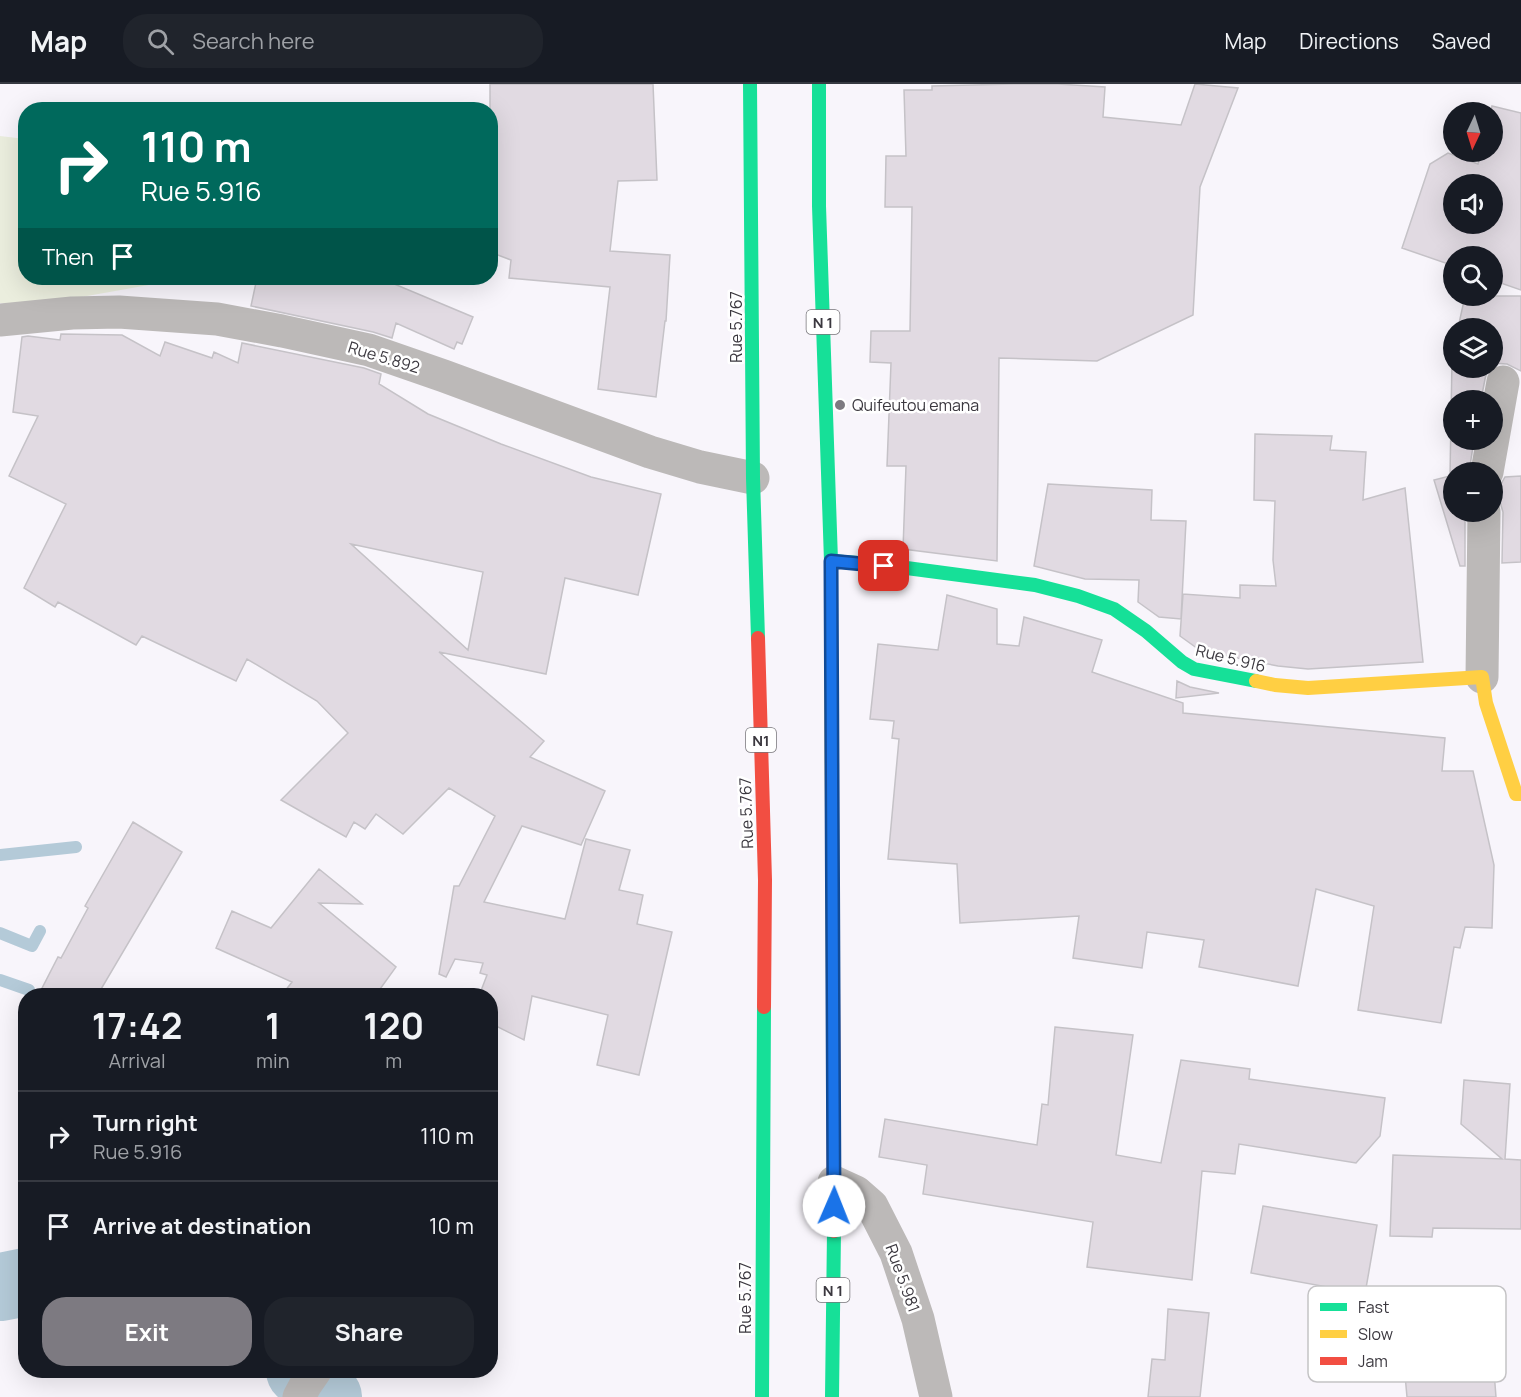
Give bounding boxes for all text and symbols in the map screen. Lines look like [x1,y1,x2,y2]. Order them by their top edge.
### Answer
search box [123,14,543,68]
text: Map [30,22,87,60]
icon: search [144,25,177,58]
text: Search here [192,26,315,56]
text: Map [1225,27,1266,55]
text: Directions [1299,27,1399,55]
text: Saved [1432,27,1491,55]
north arrow [1443,102,1503,162]
map controls [1443,102,1503,522]
text: 110 m [141,117,252,175]
icon: right [42,126,120,204]
text: Rue 5.916 [141,172,262,209]
button: sound [1443,174,1503,234]
icon: arrive [106,240,139,273]
text: Then [42,242,94,272]
button: search [1443,246,1503,306]
street label: Rue 5.767 [725,291,747,363]
road number: N 1 [806,310,840,334]
button: layers [1443,318,1503,378]
street label: Rue 5.892 [346,336,422,378]
button: + [1443,390,1503,450]
place label: Quifeutou emana [852,394,979,416]
marker: Quifeutou emana [833,398,847,412]
button: − [1443,462,1503,522]
pin [858,540,909,591]
icon: arrive [867,549,900,582]
street label: Rue 5.916 [1194,639,1268,677]
road number: N1 [746,728,776,752]
street label: Rue 5.767 [734,777,758,849]
text: 17:42 [92,1001,182,1050]
text: 1 [265,1001,281,1050]
text: 120 [363,1001,424,1050]
text: Arrival [108,1047,166,1074]
text: min [256,1047,290,1074]
text: m [385,1047,402,1074]
text: Turn right [93,1108,198,1138]
icon: right [42,1120,75,1153]
text: 110 m [420,1121,474,1151]
text: Rue 5.916 [93,1138,182,1165]
position arrow [802,1174,866,1238]
icon: arrive [42,1210,75,1243]
text: Arrive at destination [93,1211,311,1241]
text: 10 m [429,1211,474,1241]
street label: Rue 5.981 [881,1241,925,1315]
street label: Rue 5.767 [734,1262,756,1334]
road number: N 1 [816,1278,850,1302]
legend [1308,1286,1506,1382]
text: Fast [1358,1296,1389,1318]
button: Exit [42,1297,252,1366]
button: Share [264,1297,474,1366]
text: Slow [1358,1323,1393,1345]
text: Jam [1358,1350,1388,1372]

